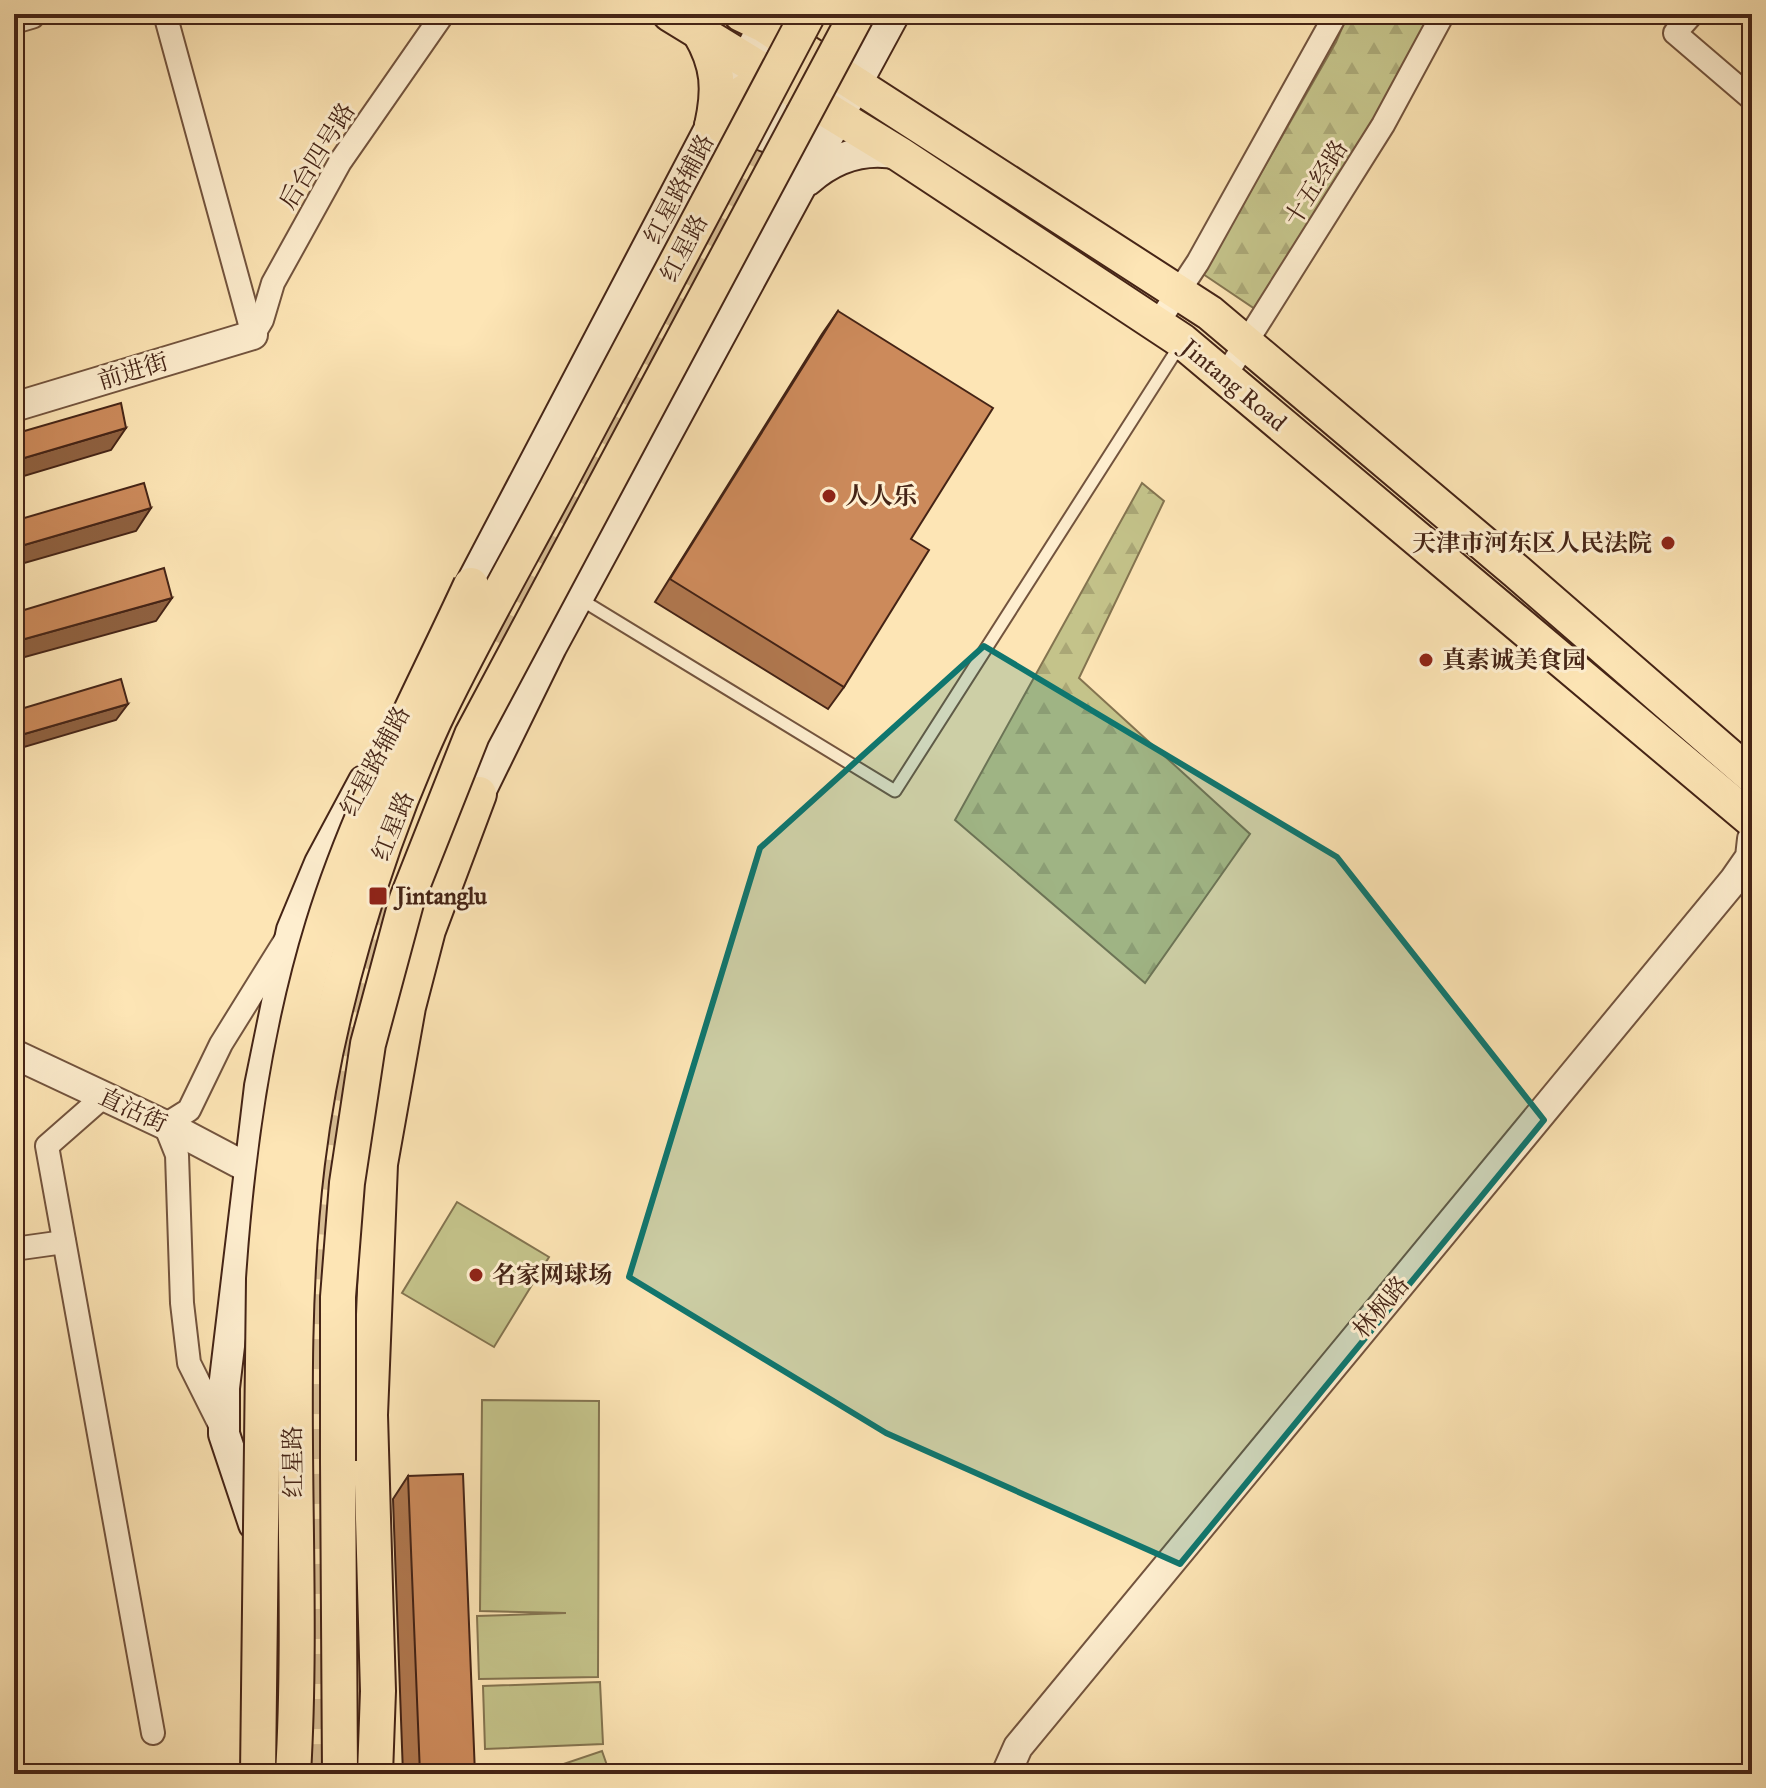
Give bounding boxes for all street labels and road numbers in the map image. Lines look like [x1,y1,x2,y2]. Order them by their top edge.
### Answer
street label: 后台四号路 [272,97,362,215]
street label: 红星路辅路 [638,129,720,249]
street label: 十五经路 [1278,134,1354,232]
street label: 红星路 [654,209,714,287]
street label: Jintang Road [1173,330,1293,438]
street label: 前进街 [94,346,172,396]
street label: 红星路辅路 [334,701,416,821]
street label: 红星路 [366,787,420,865]
street label: 直沽街 [94,1081,172,1139]
street label: 林枫路 [1346,1270,1416,1344]
street label: 红星路 [277,1426,309,1498]

